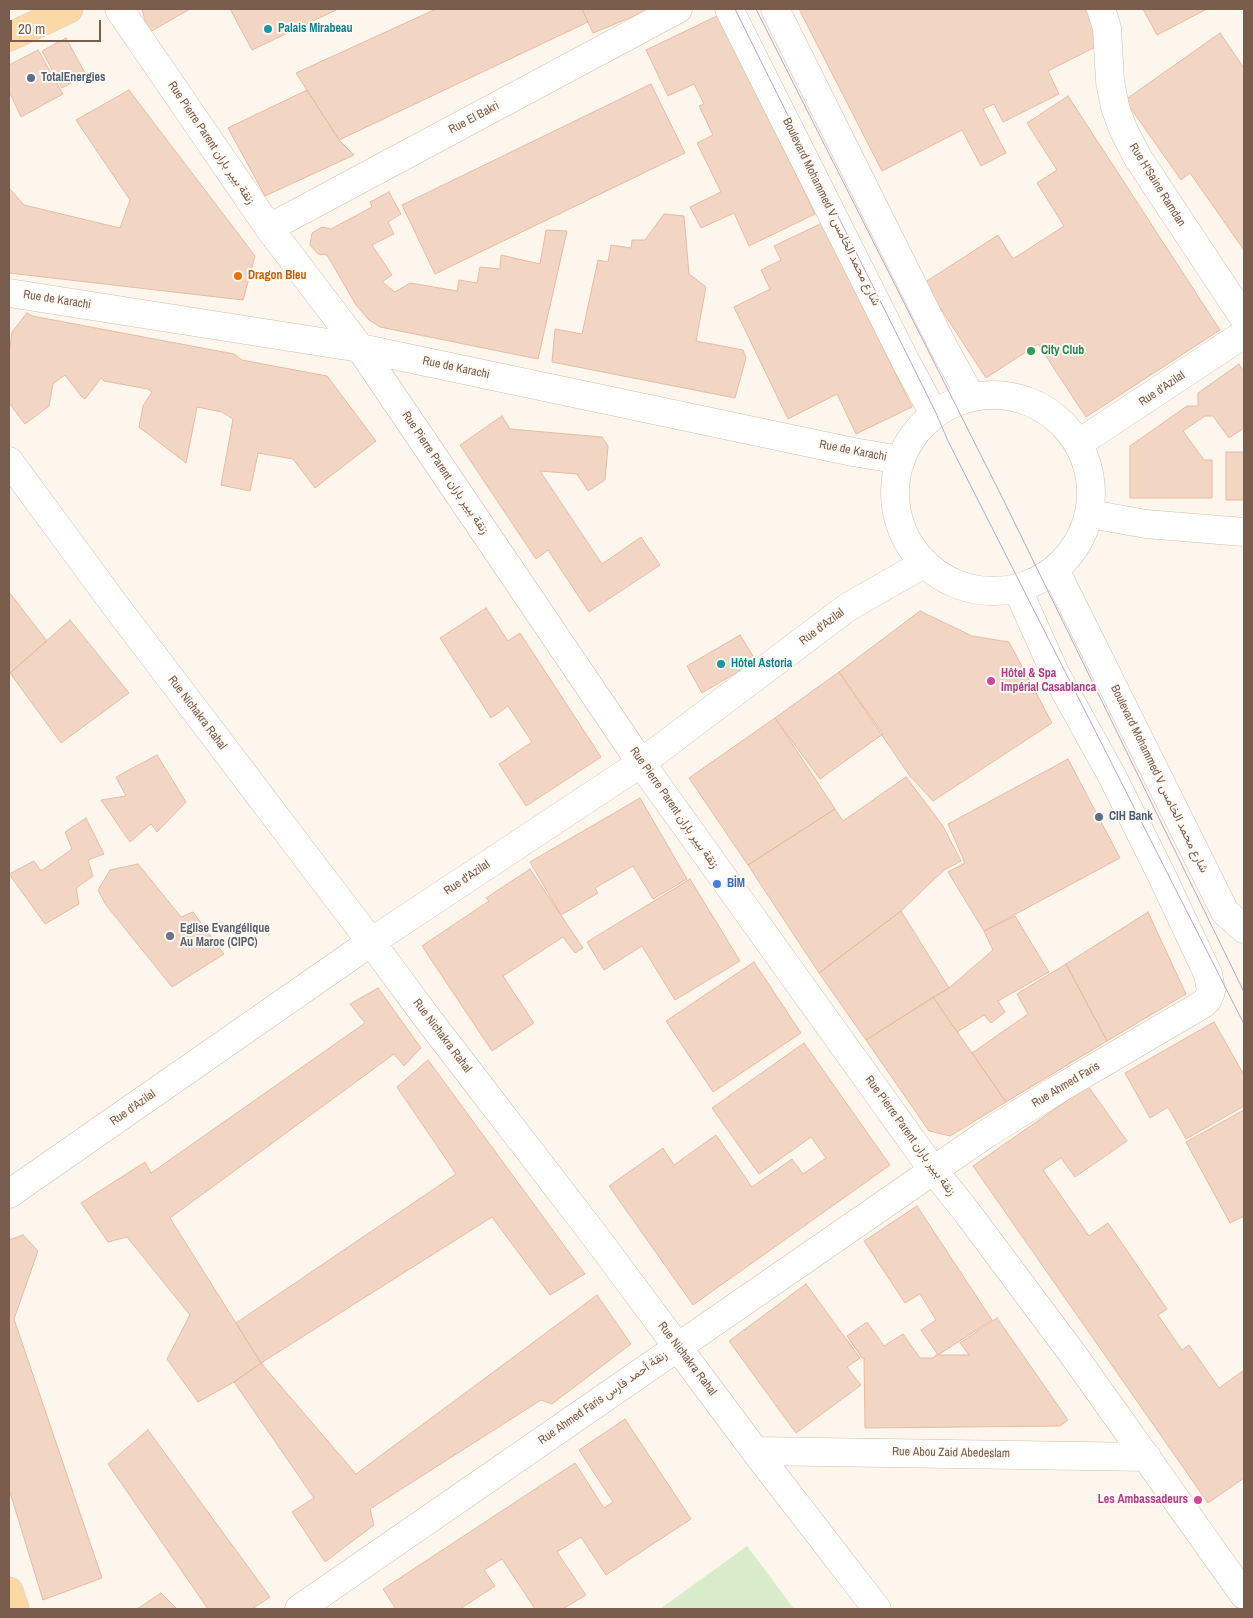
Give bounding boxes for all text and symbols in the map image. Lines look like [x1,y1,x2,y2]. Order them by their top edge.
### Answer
scale bar [12,10,104,42]
text: 20 m [18,18,45,39]
place label: Palais Mirabeau [278,22,352,36]
marker: Palais Mirabeau [262,23,274,35]
place label: TotalEnergies [41,71,105,85]
marker: TotalEnergies [25,72,37,84]
street label: Rue Pierre Parent زنقة بيير باران [164,79,258,207]
street label: Rue El Bakri [446,99,502,137]
street label: Boulevard Mohammed V شارع محمد الخامس [779,116,883,308]
street label: Rue H'Saine Ramdan [1126,141,1188,229]
place label: Dragon Bleu [248,269,306,283]
marker: Dragon Bleu [232,270,244,282]
street label: Rue de Karachi [22,288,92,312]
place label: City Club [1041,344,1084,358]
marker: City Club [1025,345,1037,357]
street label: Rue de Karachi [421,354,491,382]
street label: Rue d'Azilal [1136,368,1188,410]
street label: Rue Pierre Parent زنقة بيير باران [398,409,492,537]
street label: Rue de Karachi [818,437,888,465]
street label: Rue d'Azilal [797,606,847,648]
place label: Hôtel Astoria [731,657,792,671]
marker: Hôtel Astoria [715,658,727,670]
place label: Hôtel & Spa Impérial Casablanca [1001,667,1096,695]
street label: Rue Nichakra Rahal [165,673,229,753]
marker: Hôtel & Spa Impérial Casablanca [985,675,997,687]
street label: Boulevard Mohammed V شارع محمد الخامس [1107,683,1211,875]
street label: Rue Pierre Parent زنقة بيير باران [627,744,721,872]
place label: CIH Bank [1109,810,1153,824]
marker: CIH Bank [1093,811,1105,823]
street label: Rue d'Azilal [441,857,493,899]
place label: BİM [727,877,745,891]
marker: BİM [711,878,723,890]
place label: Eglise Evangélique Au Maroc (CIPC) [180,922,270,950]
marker: Eglise Evangélique Au Maroc (CIPC) [164,930,176,942]
street label: Rue Nichakra Rahal [410,996,474,1076]
street label: Rue Ahmed Faris [1029,1059,1103,1111]
street label: Rue Pierre Parent زنقة بيير باران [862,1073,958,1199]
street label: Rue d'Azilal [107,1087,159,1129]
street label: Rue Nichakra Rahal [655,1319,719,1399]
street label: Rue Ahmed Faris زنقة أحمد فارس [536,1348,670,1448]
street label: Rue Abou Zaid Abedeslam [892,1445,1010,1461]
place label: Les Ambassadeurs [1098,1493,1188,1507]
marker: Les Ambassadeurs [1192,1494,1204,1506]

